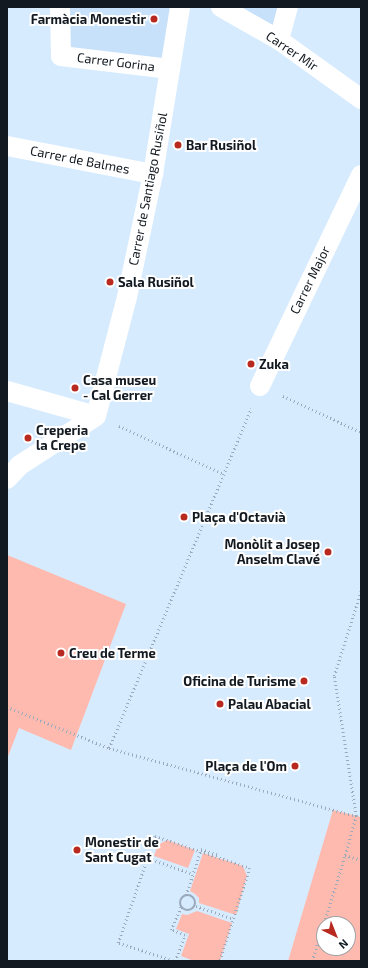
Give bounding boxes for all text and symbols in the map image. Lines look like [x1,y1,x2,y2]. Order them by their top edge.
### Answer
place label: Farmàcia Monestir [31,11,146,27]
marker: Farmàcia Monestir [149,14,159,24]
street label: Carrer Mir [263,28,321,74]
street label: Carrer Gorina [76,49,156,75]
street label: Carrer de Santiago Rusiñol [125,111,171,267]
place label: Bar Rusiñol [186,137,256,153]
marker: Bar Rusiñol [173,140,183,150]
street label: Carrer de Balmes [29,143,131,177]
street label: Carrer Major [287,243,333,317]
place label: Sala Rusiñol [118,274,194,290]
marker: Sala Rusiñol [105,277,115,287]
place label: Zuka [259,356,289,372]
marker: Zuka [246,359,256,369]
place label: Casa museu - Cal Gerrer [83,373,156,404]
marker: Casa museu - Cal Gerrer [70,383,80,393]
place label: Creperia la Crepe [36,423,88,454]
marker: Creperia la Crepe [23,433,33,443]
place label: Plaça d'Octavià [192,509,286,525]
marker: Plaça d'Octavià [179,512,189,522]
place label: Monòlit a Josep Anselm Clavé [224,537,320,568]
marker: Monòlit a Josep Anselm Clavé [323,547,333,557]
place label: Creu de Terme [69,645,156,661]
marker: Creu de Terme [56,648,66,658]
place label: Oficina de Turisme [183,673,296,689]
marker: Oficina de Turisme [299,676,309,686]
place label: Palau Abacial [228,696,311,712]
marker: Palau Abacial [215,699,225,709]
place label: Plaça de l'Om [205,758,287,774]
marker: Plaça de l'Om [290,761,300,771]
place label: Monestir de Sant Cugat [85,835,159,866]
marker: Monestir de Sant Cugat [72,845,82,855]
north arrow [316,916,356,956]
text: N [337,937,351,952]

